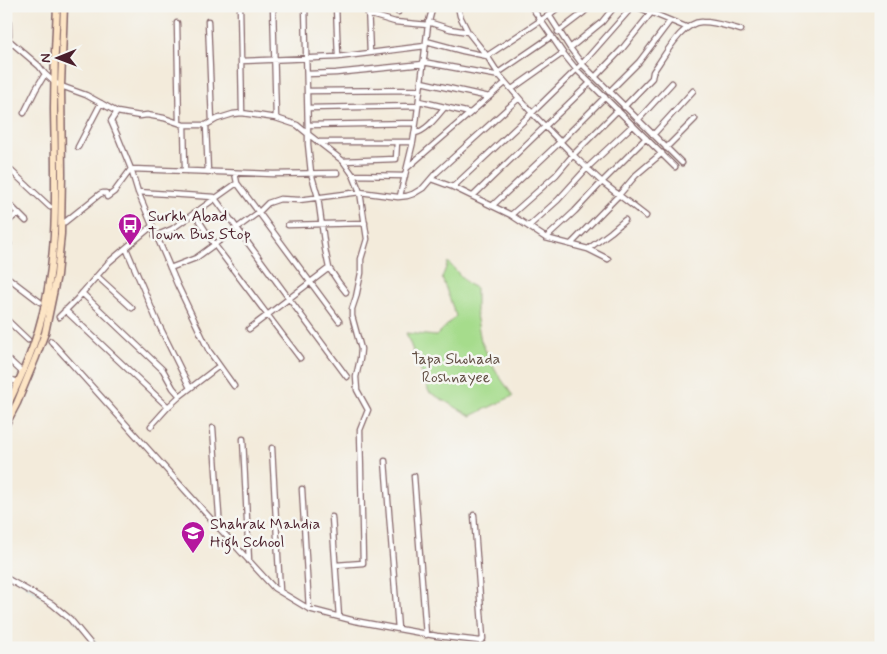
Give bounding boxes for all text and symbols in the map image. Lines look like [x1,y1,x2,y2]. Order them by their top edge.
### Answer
north arrow [32,32,82,82]
text: N [37,53,55,63]
place label: Surkh Abad Town Bus Stop [148,206,251,245]
bus stop icon: Surkh Abad Town Bus Stop [117,212,143,246]
park label: Tapa Shohada Roshnayee [412,349,501,388]
place label: Shahrak Mahdia High School [210,514,320,554]
school or university icon: Shahrak Mahdia High School [180,520,206,554]

